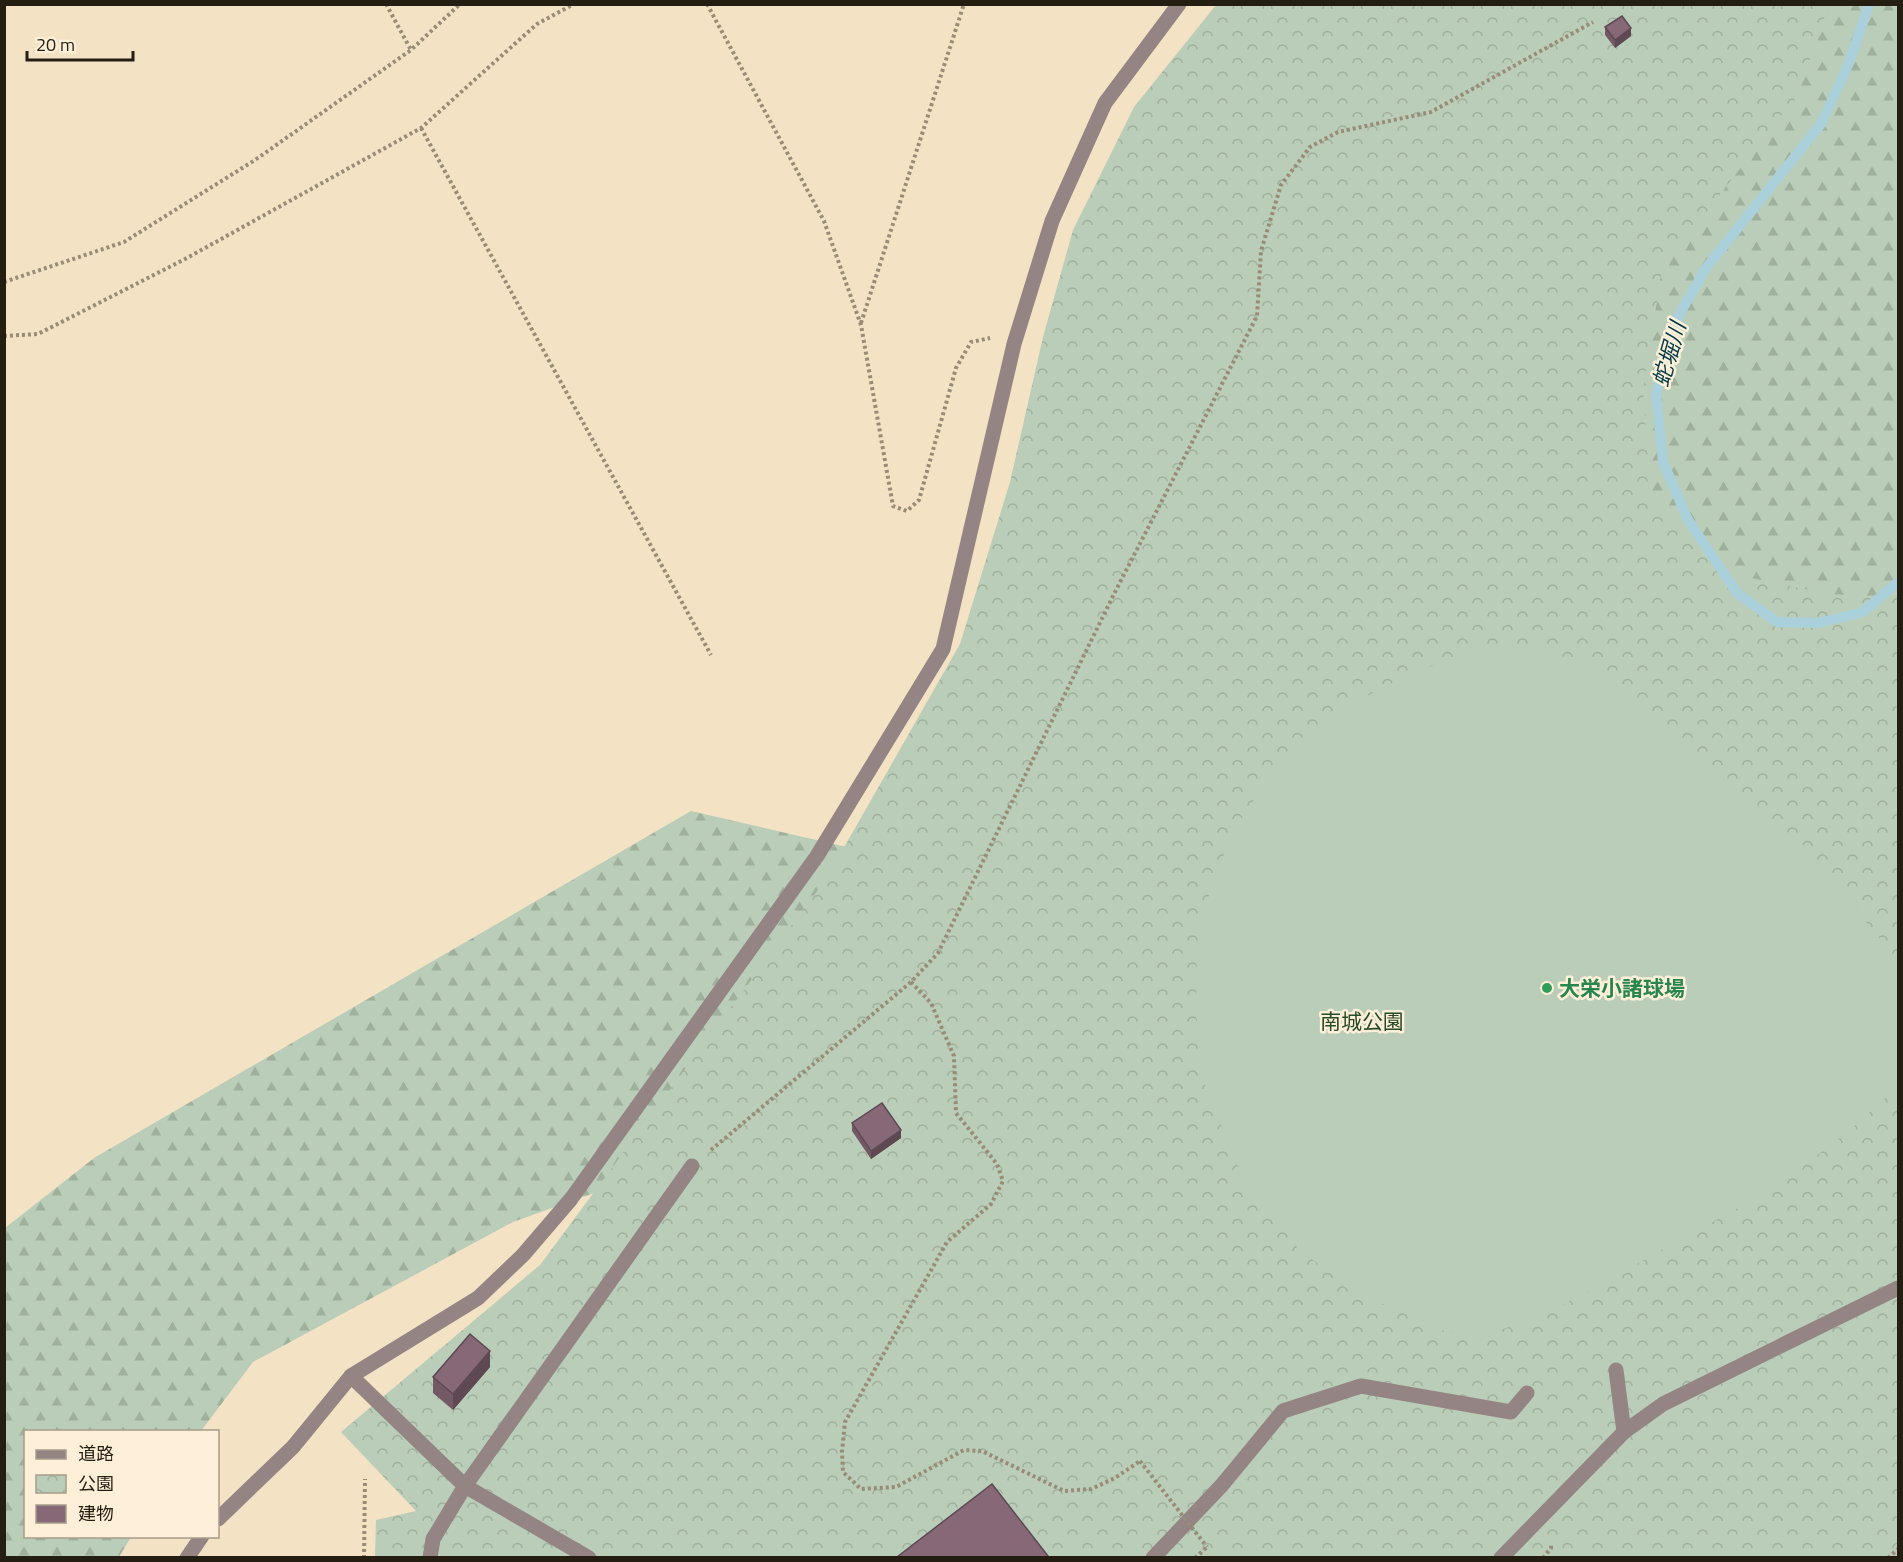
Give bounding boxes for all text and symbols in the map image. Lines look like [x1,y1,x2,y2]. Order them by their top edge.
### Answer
scale bar [27,24,134,62]
text: 20 m [36,31,75,58]
water label: 蛇堀川 [1644,316,1695,390]
place label: 大栄小諸球場 [1559,972,1685,1004]
marker: 大栄小諸球場 [1540,981,1554,995]
park label: 南城公園 [1320,1005,1404,1037]
legend [24,1430,219,1538]
text: 道路 [78,1440,114,1467]
text: 公園 [78,1470,114,1497]
text: 建物 [78,1500,114,1527]

